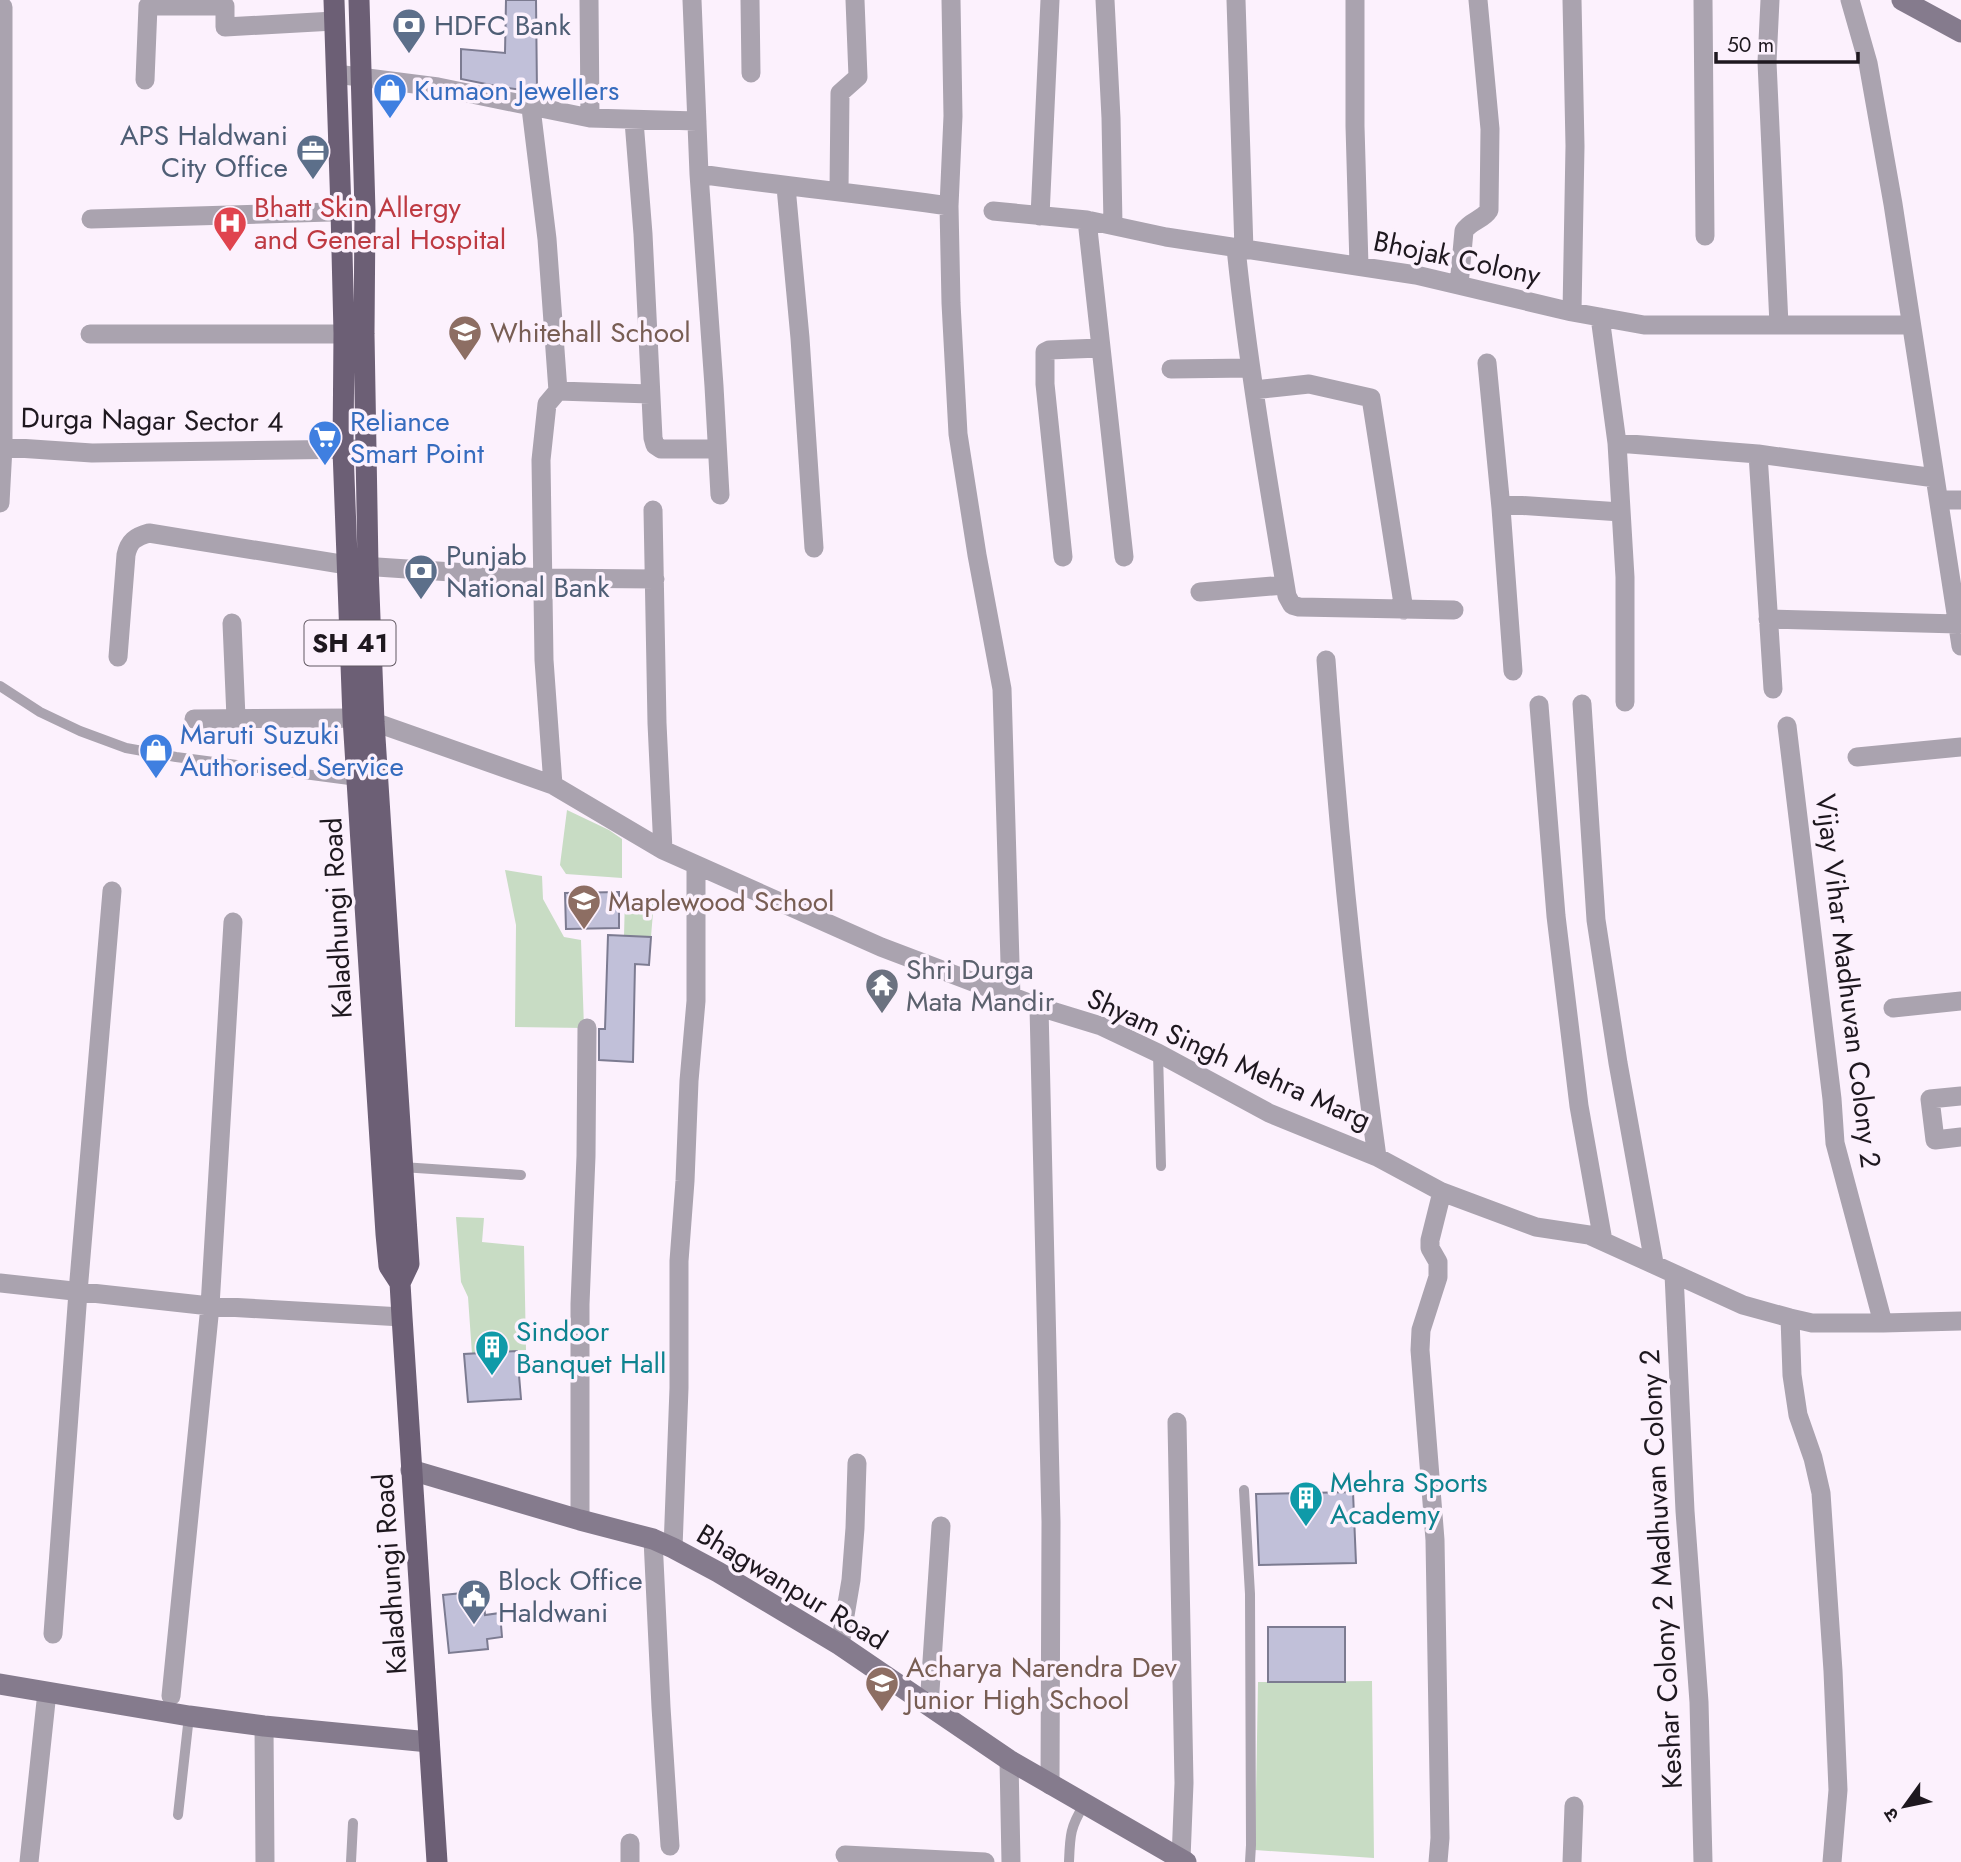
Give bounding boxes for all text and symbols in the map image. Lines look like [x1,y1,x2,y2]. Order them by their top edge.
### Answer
place label: HDFC Bank [434,5,571,46]
bank icon: HDFC Bank [390,6,428,55]
scale bar [1716,21,1858,65]
text: 50 m [1727,30,1774,60]
place label: Kumaon Jewellers [414,70,619,111]
shop icon: Kumaon Jewellers [371,71,409,120]
place label: APS Haldwani City Office [120,115,288,188]
office icon: APS Haldwani City Office [294,132,332,181]
place label: Bhatt Skin Allergy and General Hospital [254,187,506,260]
hospital icon: Bhatt Skin Allergy and General Hospital [211,204,249,253]
street label: Bhojak Colony [1370,220,1545,296]
place label: Whitehall School [490,312,691,353]
school or university icon: Whitehall School [446,313,484,362]
street label: Durga Nagar Sector 4 [20,397,284,443]
place label: Reliance Smart Point [350,401,484,474]
supermarket icon: Reliance Smart Point [306,418,344,467]
place label: Punjab National Bank [446,535,610,608]
bank icon: Punjab National Bank [402,552,440,601]
road number: SH 41 [304,621,396,666]
place label: Maruti Suzuki Authorised Service [180,714,404,787]
shop icon: Maruti Suzuki Authorised Service [137,731,175,780]
street label: Vijay Vihar Madhuvan Colony 2 [1805,792,1891,1170]
street label: Kaladhungi Road [311,816,363,1020]
place label: Maplewood School [608,881,835,922]
school or university icon: Maplewood School [565,882,603,931]
place label: Shri Durga Mata Mandir [906,949,1055,1022]
temple icon: Shri Durga Mata Mandir [863,966,901,1015]
street label: Shyam Singh Mehra Marg [1080,978,1378,1140]
place label: Sindoor Banquet Hall [516,1311,666,1384]
building icon: Sindoor Banquet Hall [473,1328,511,1377]
street label: Keshar Colony 2 Madhuvan Colony 2 [1629,1348,1693,1790]
place label: Mehra Sports Academy [1330,1462,1487,1535]
street label: Kaladhungi Road [363,1472,417,1676]
building icon: Mehra Sports Academy [1287,1479,1325,1528]
street label: Bhagwanpur Road [689,1514,895,1660]
place label: Block Office Haldwani [498,1560,643,1633]
public building icon: Block Office Haldwani [455,1577,493,1626]
place label: Acharya Narendra Dev Junior High School [902,1647,1178,1720]
school or university icon: Acharya Narendra Dev Junior High School [863,1664,901,1713]
north arrow [1870,1771,1940,1841]
text: उ [1876,1802,1906,1827]

